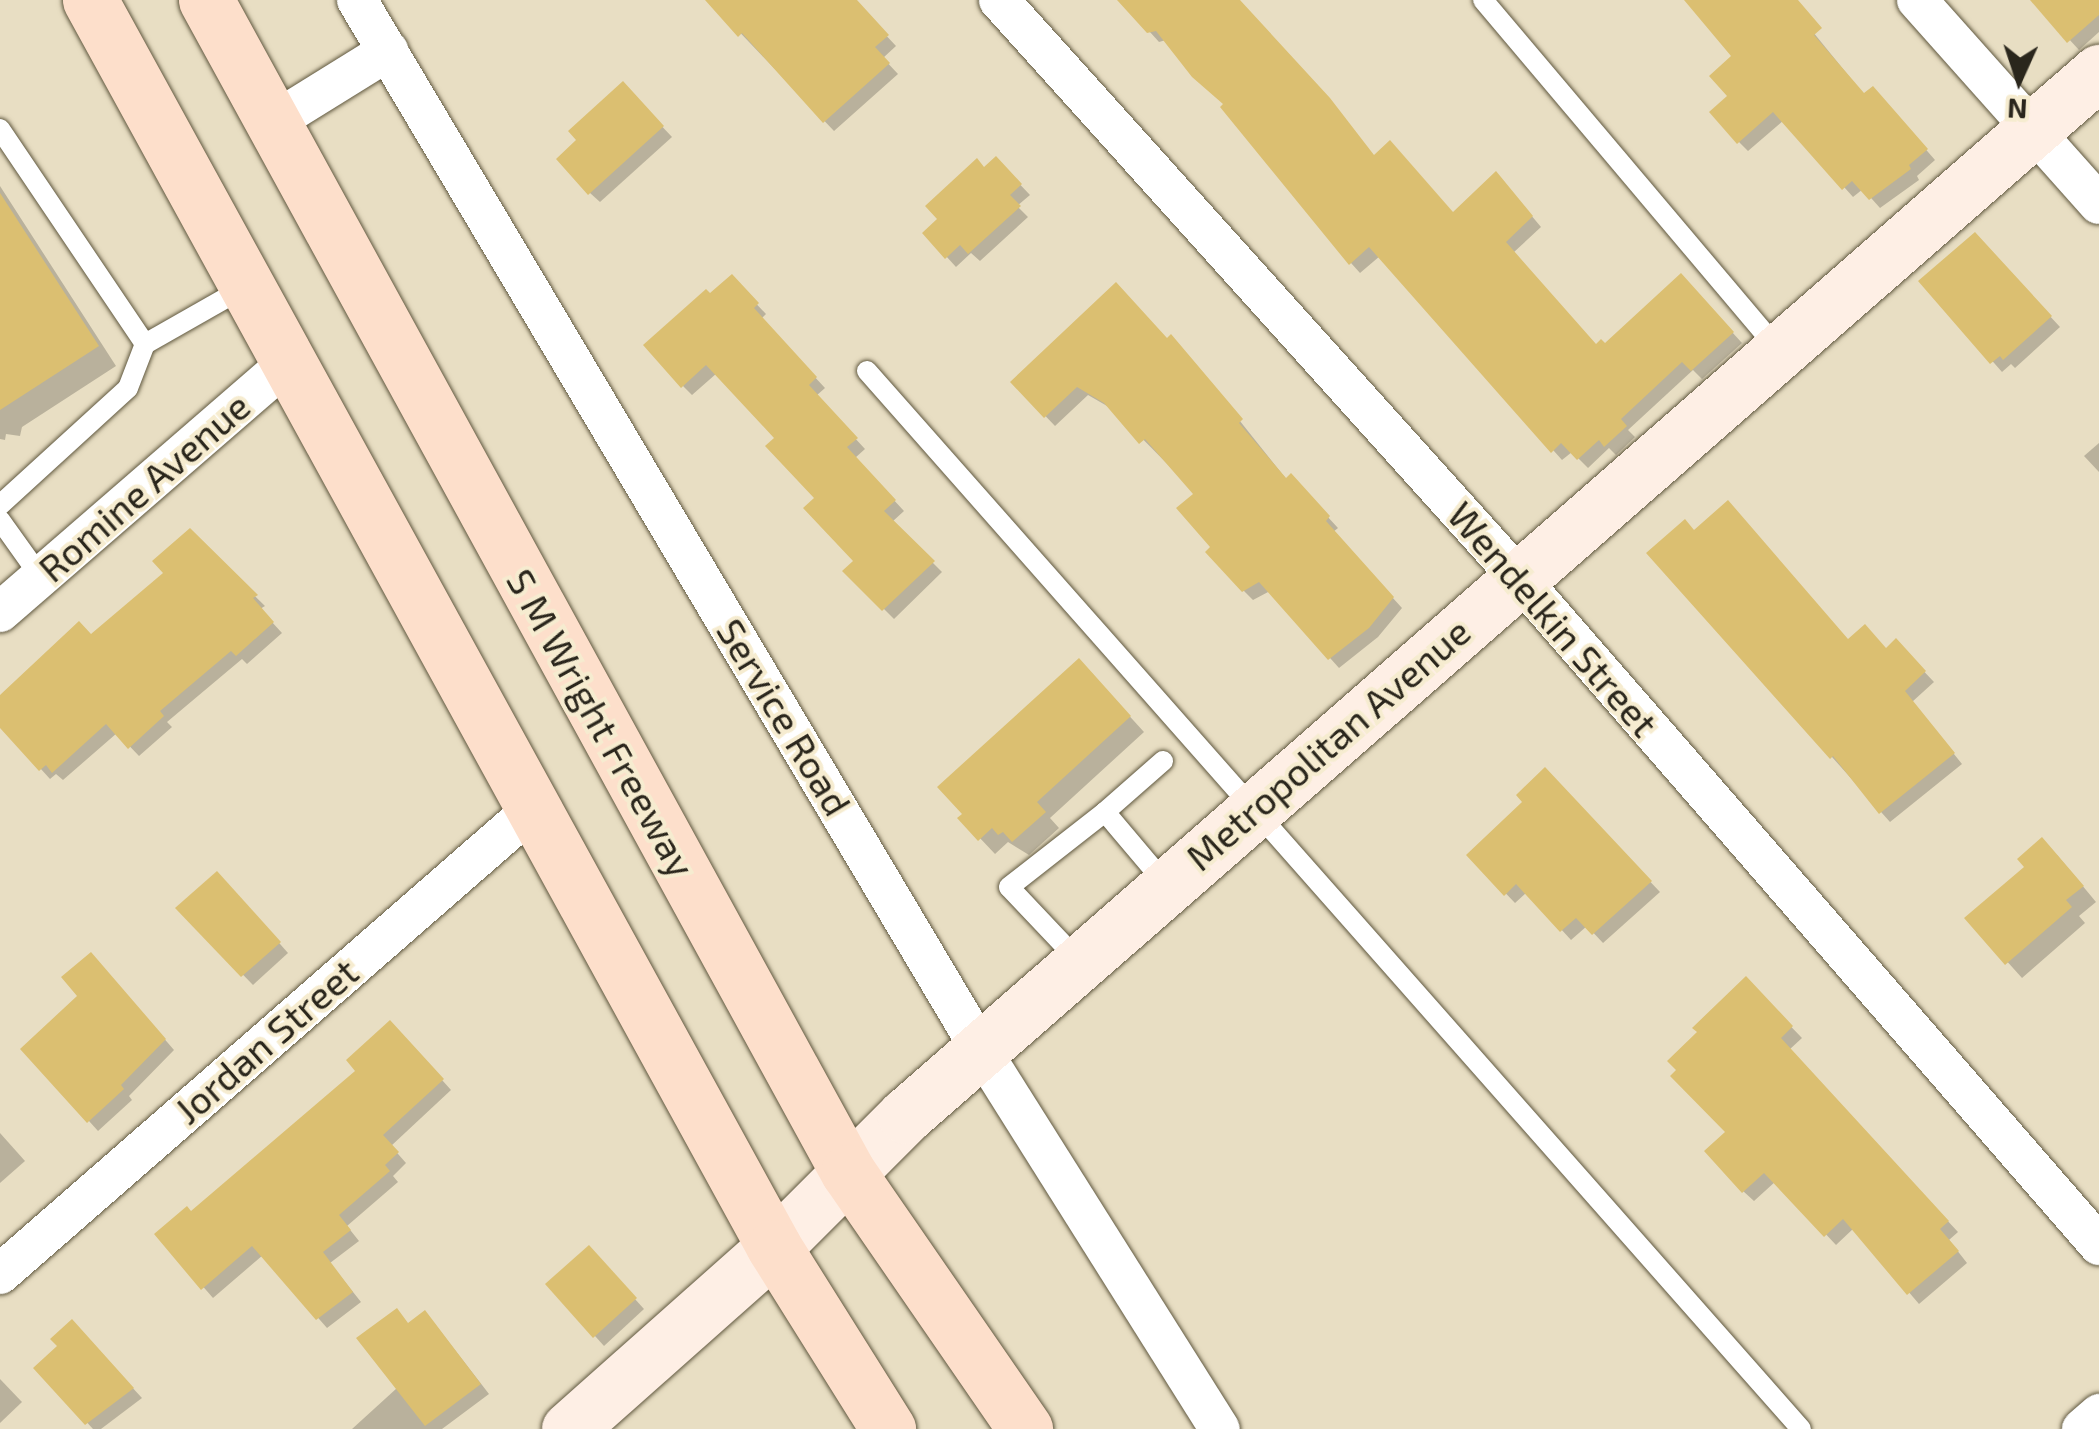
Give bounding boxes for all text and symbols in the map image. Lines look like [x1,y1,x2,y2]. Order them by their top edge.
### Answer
north arrow [1969,30,2069,130]
text: N [2006,92,2028,127]
street label: Romine Avenue [29,383,259,591]
street label: Wendelkin Street [1439,492,1667,746]
street label: S M Wright Freeway [497,561,705,885]
street label: Metropolitan Avenue [1176,608,1480,880]
street label: Service Road [707,610,861,824]
street label: Jordan Street [165,949,367,1133]

